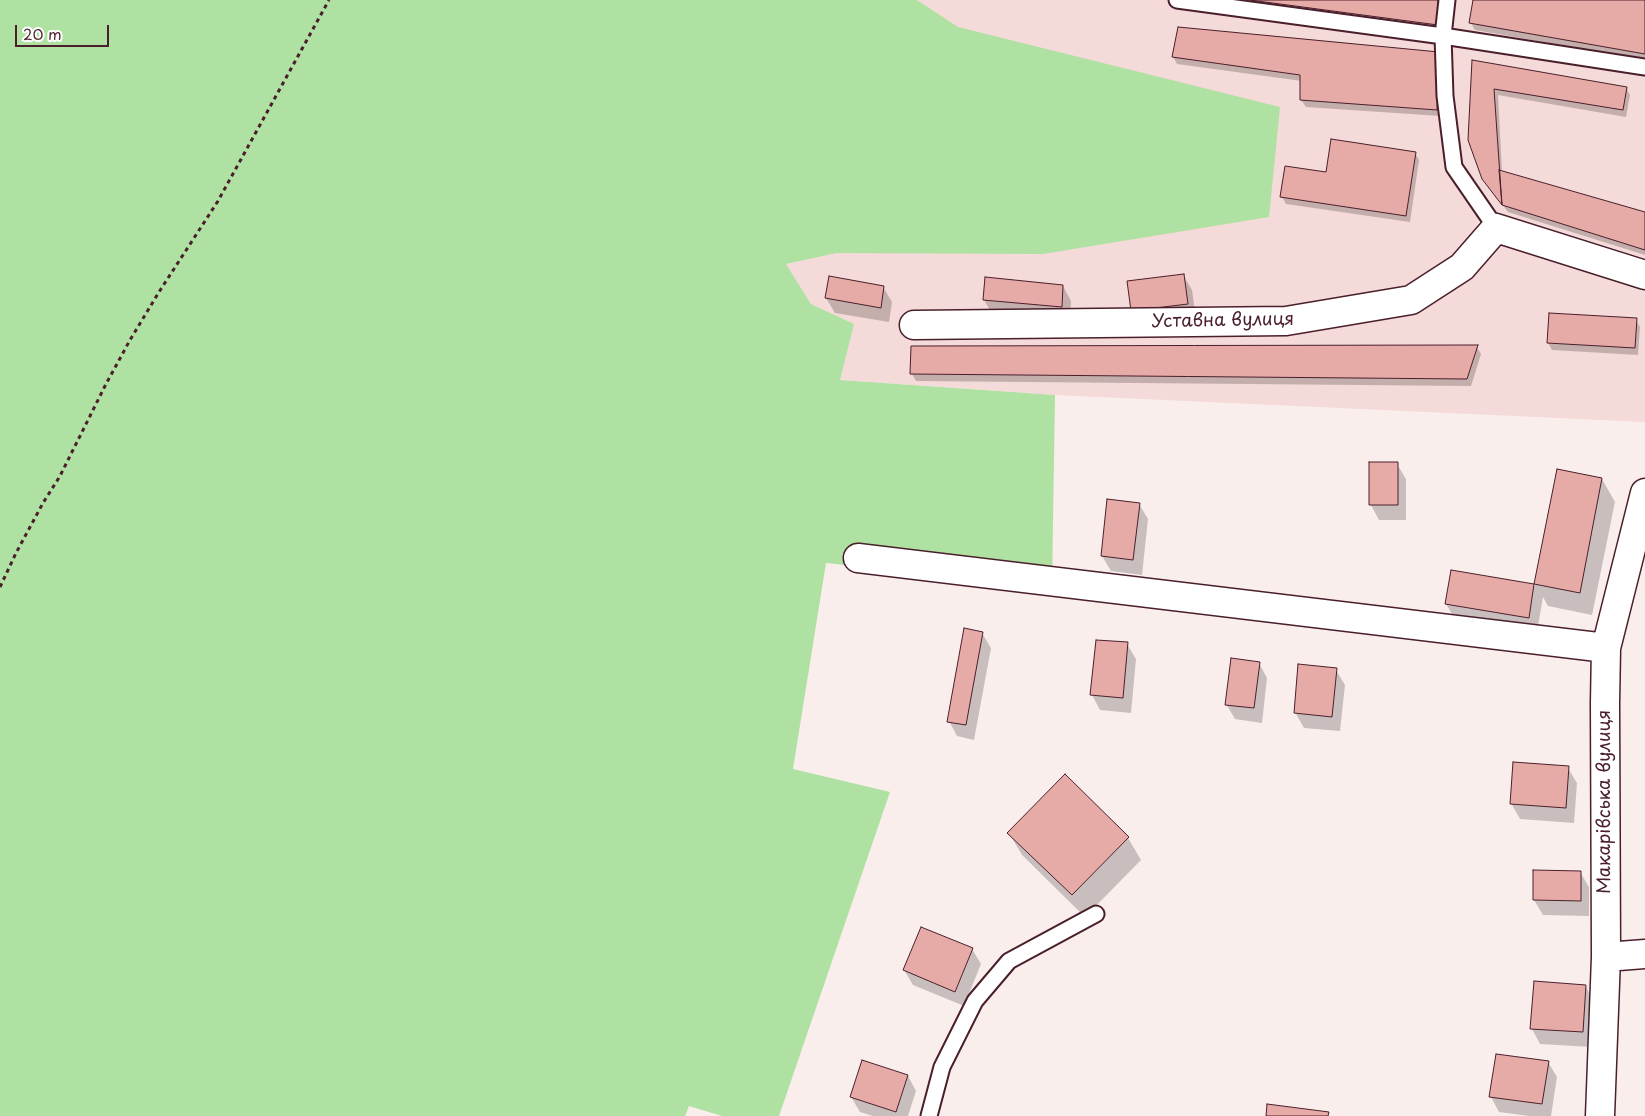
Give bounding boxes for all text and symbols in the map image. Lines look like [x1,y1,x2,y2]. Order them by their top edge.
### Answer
scale bar [18,15,111,47]
text: 20 m [23,22,62,45]
street label: Уставна вулиця [1152,309,1294,333]
street label: Макарівська вулиця [1594,710,1616,894]

